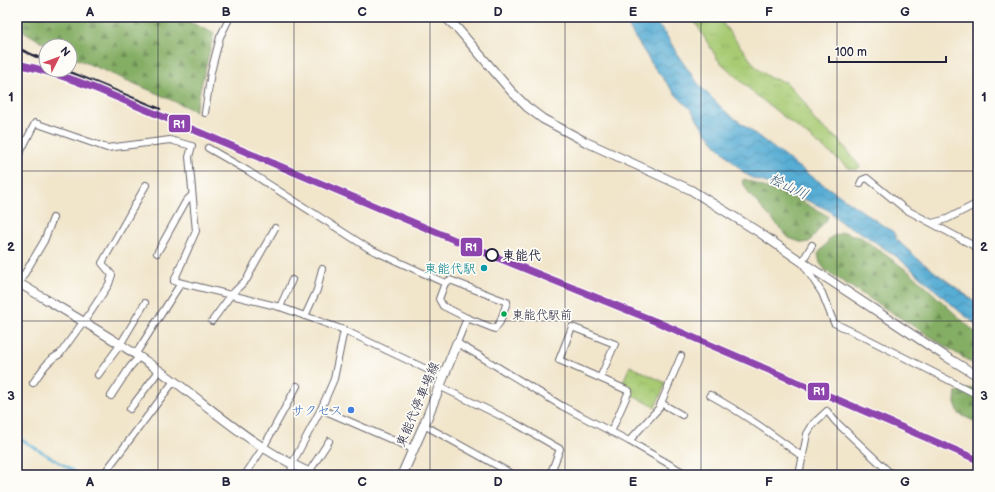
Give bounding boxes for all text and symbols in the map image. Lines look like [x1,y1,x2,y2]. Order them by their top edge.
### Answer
text: A [85,4,94,20]
text: B [221,4,231,20]
text: C [357,4,367,20]
text: D [493,4,503,20]
text: E [629,4,638,20]
text: F [765,4,773,20]
text: G [900,4,910,20]
north arrow [38,38,78,78]
scale bar [829,38,946,64]
text: N [57,44,73,59]
text: 100 m [835,45,867,60]
text: 1 [8,89,14,105]
text: 1 [981,89,987,105]
line badge: R1 [168,114,191,133]
text: R1 [173,118,185,131]
water label: 桧山川 [766,170,811,203]
line badge: R1 [460,237,483,257]
text: 2 [7,239,15,255]
text: 2 [980,239,988,255]
text: R1 [465,241,477,254]
marker: 東能代 [485,248,499,262]
place label: 東能代 [502,248,541,264]
place label: 東能代駅 [424,261,476,277]
marker: 東能代駅 [479,263,489,273]
place label: 東能代駅前 [512,308,572,323]
marker: 東能代駅前 [499,309,509,319]
street label: 東能代停車場線 [393,358,443,449]
line badge: R1 [807,382,830,401]
text: R1 [813,385,825,398]
text: 3 [7,388,15,404]
text: 3 [980,388,988,404]
place label: サクセス [292,403,343,419]
marker: サクセス [346,405,356,415]
text: A [85,474,94,490]
text: B [221,474,231,490]
text: C [357,474,367,490]
text: D [493,474,503,490]
text: E [629,474,638,490]
text: F [765,474,773,490]
text: G [900,474,910,490]

